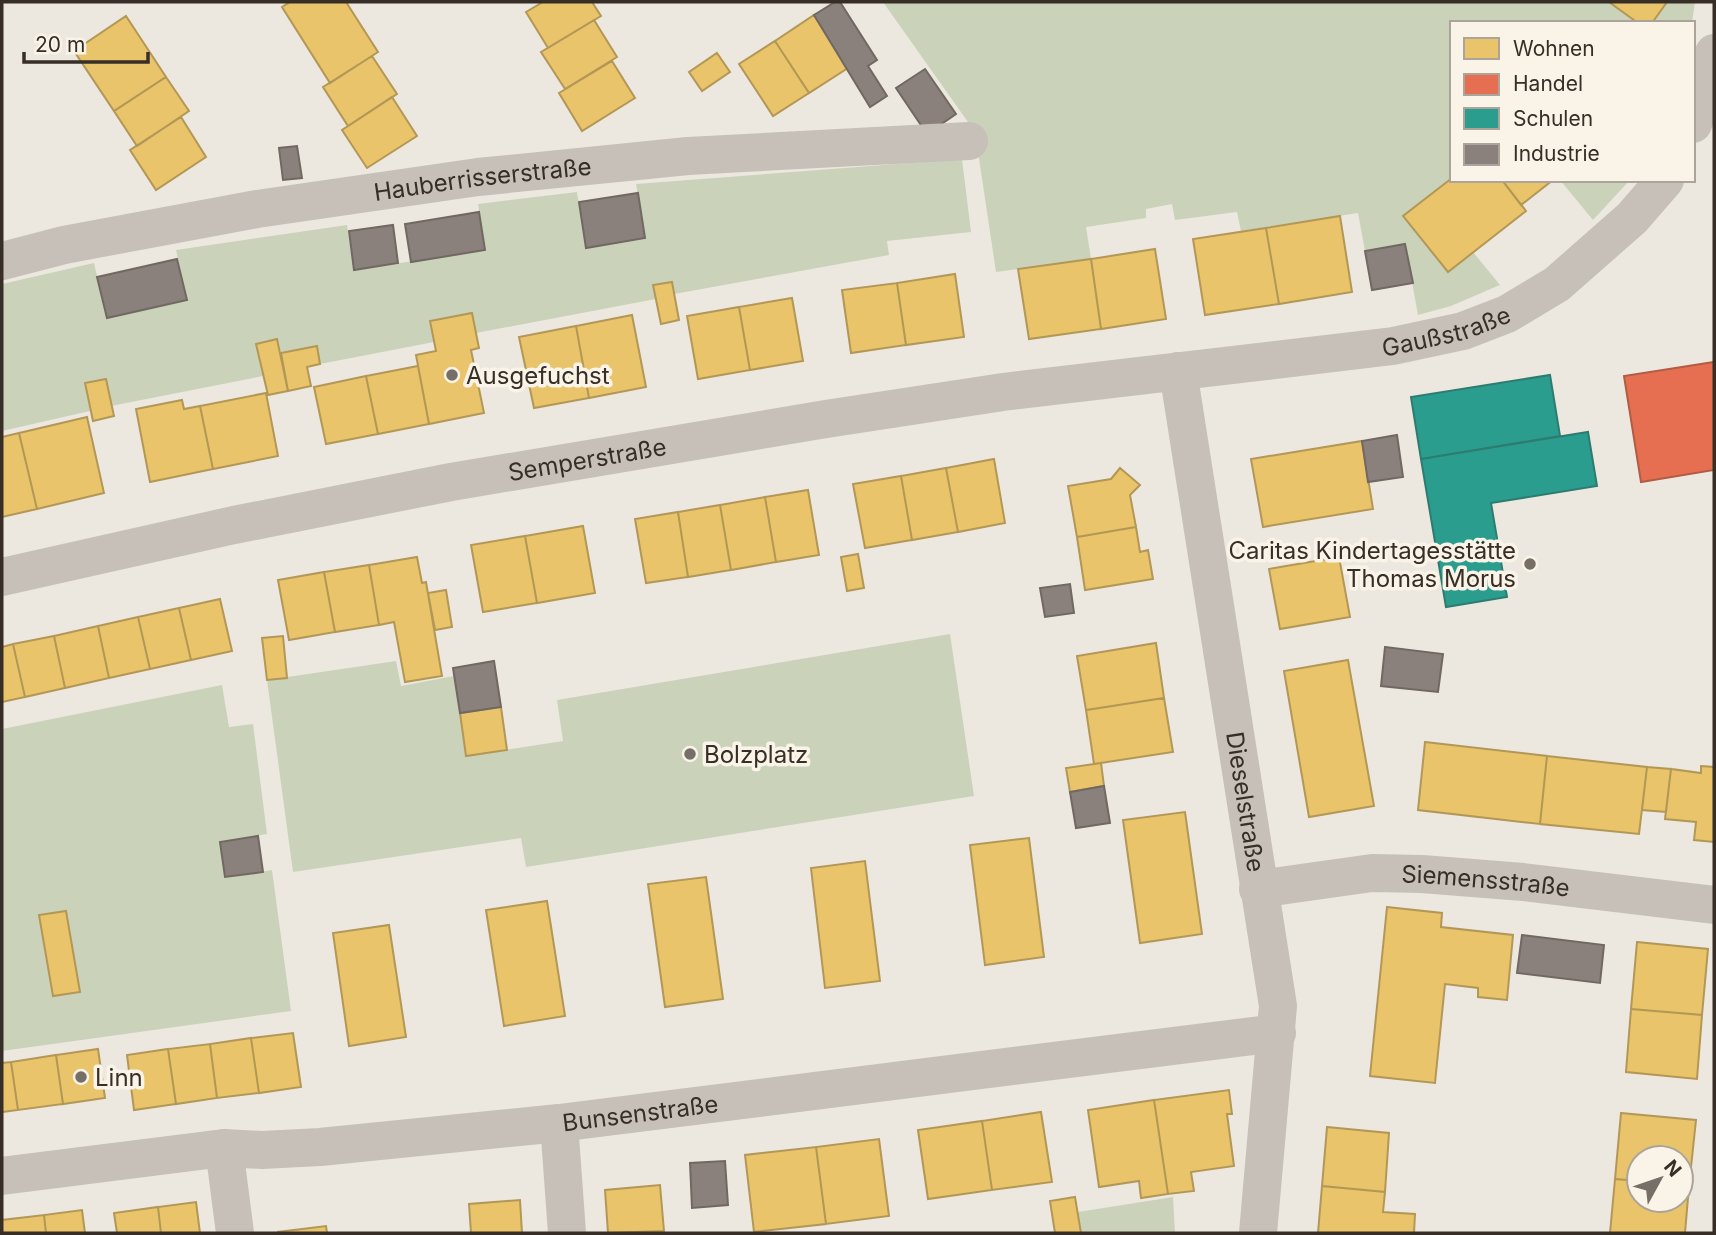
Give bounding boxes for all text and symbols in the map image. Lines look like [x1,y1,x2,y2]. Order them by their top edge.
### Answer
scale bar [24,21,149,65]
legend [1450,21,1695,182]
text: 20 m [35,32,85,57]
text: Wohnen [1513,36,1595,61]
text: Handel [1513,71,1583,96]
text: Schulen [1513,106,1593,131]
text: Industrie [1513,141,1600,166]
street label: Hauberrisserstraße [372,151,593,206]
street label: Gaußstraße [1380,300,1514,362]
place label: Ausgefuchst [466,361,610,390]
marker: Ausgefuchst [444,367,460,383]
street label: Semperstraße [506,432,668,487]
place label: Caritas Kindertagesstätte Thomas Morus [1229,536,1516,593]
marker: Caritas Kindertagesstätte Thomas Morus [1522,556,1538,572]
street label: Dieselstraße [1220,730,1271,874]
place label: Bolzplatz [704,740,808,769]
marker: Bolzplatz [682,746,698,762]
street label: Siemensstraße [1401,859,1571,902]
place label: Linn [95,1063,143,1092]
marker: Linn [73,1069,89,1085]
street label: Bunsenstraße [561,1089,720,1137]
north arrow [1625,1144,1695,1214]
text: N [1659,1155,1686,1181]

